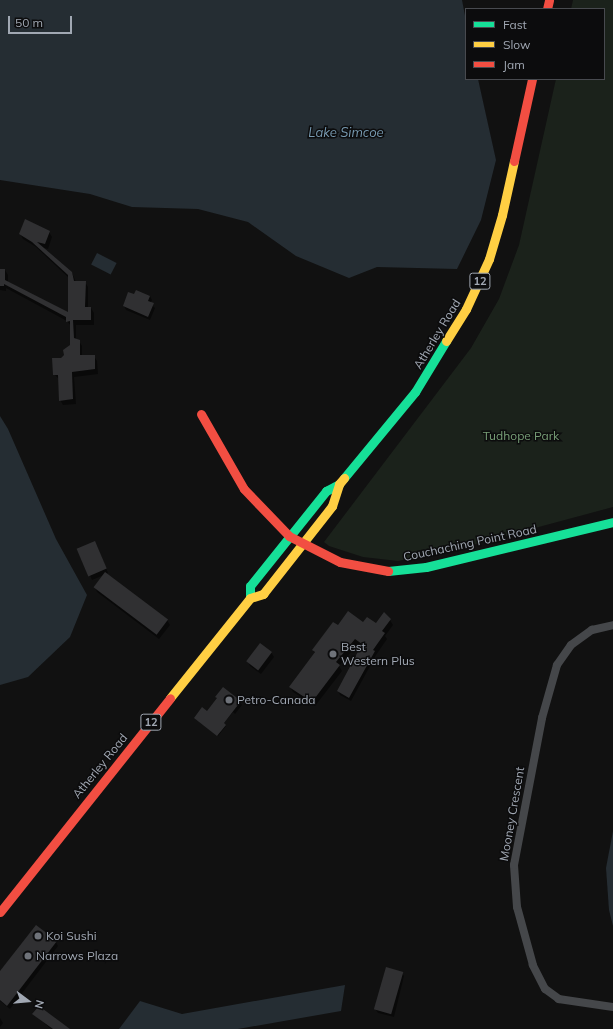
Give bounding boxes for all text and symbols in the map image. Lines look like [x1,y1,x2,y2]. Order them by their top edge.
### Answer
scale bar [10,8,74,34]
legend [465,8,605,80]
text: 50 m [15,15,43,30]
text: Fast [503,17,527,32]
text: Slow [503,37,531,52]
text: Jam [503,57,525,72]
water label: Lake Simcoe [308,124,384,140]
road number: 12 [469,272,491,290]
street label: Atherley Road [410,296,464,372]
park label: Tudhope Park [483,429,559,443]
street label: Couchaching Point Road [402,522,538,564]
place label: Best Western Plus [341,640,415,668]
marker: Best Western Plus [328,649,338,659]
place label: Petro-Canada [237,693,316,707]
marker: Petro-Canada [224,695,234,705]
road number: 12 [140,713,162,731]
street label: Atherley Road [70,731,130,801]
street label: Mooney Crescent [497,766,527,862]
place label: Koi Sushi [46,929,97,943]
marker: Koi Sushi [33,931,43,941]
place label: Narrows Plaza [36,949,118,963]
marker: Narrows Plaza [23,951,33,961]
north arrow [8,981,48,1021]
text: N [32,998,47,1010]

